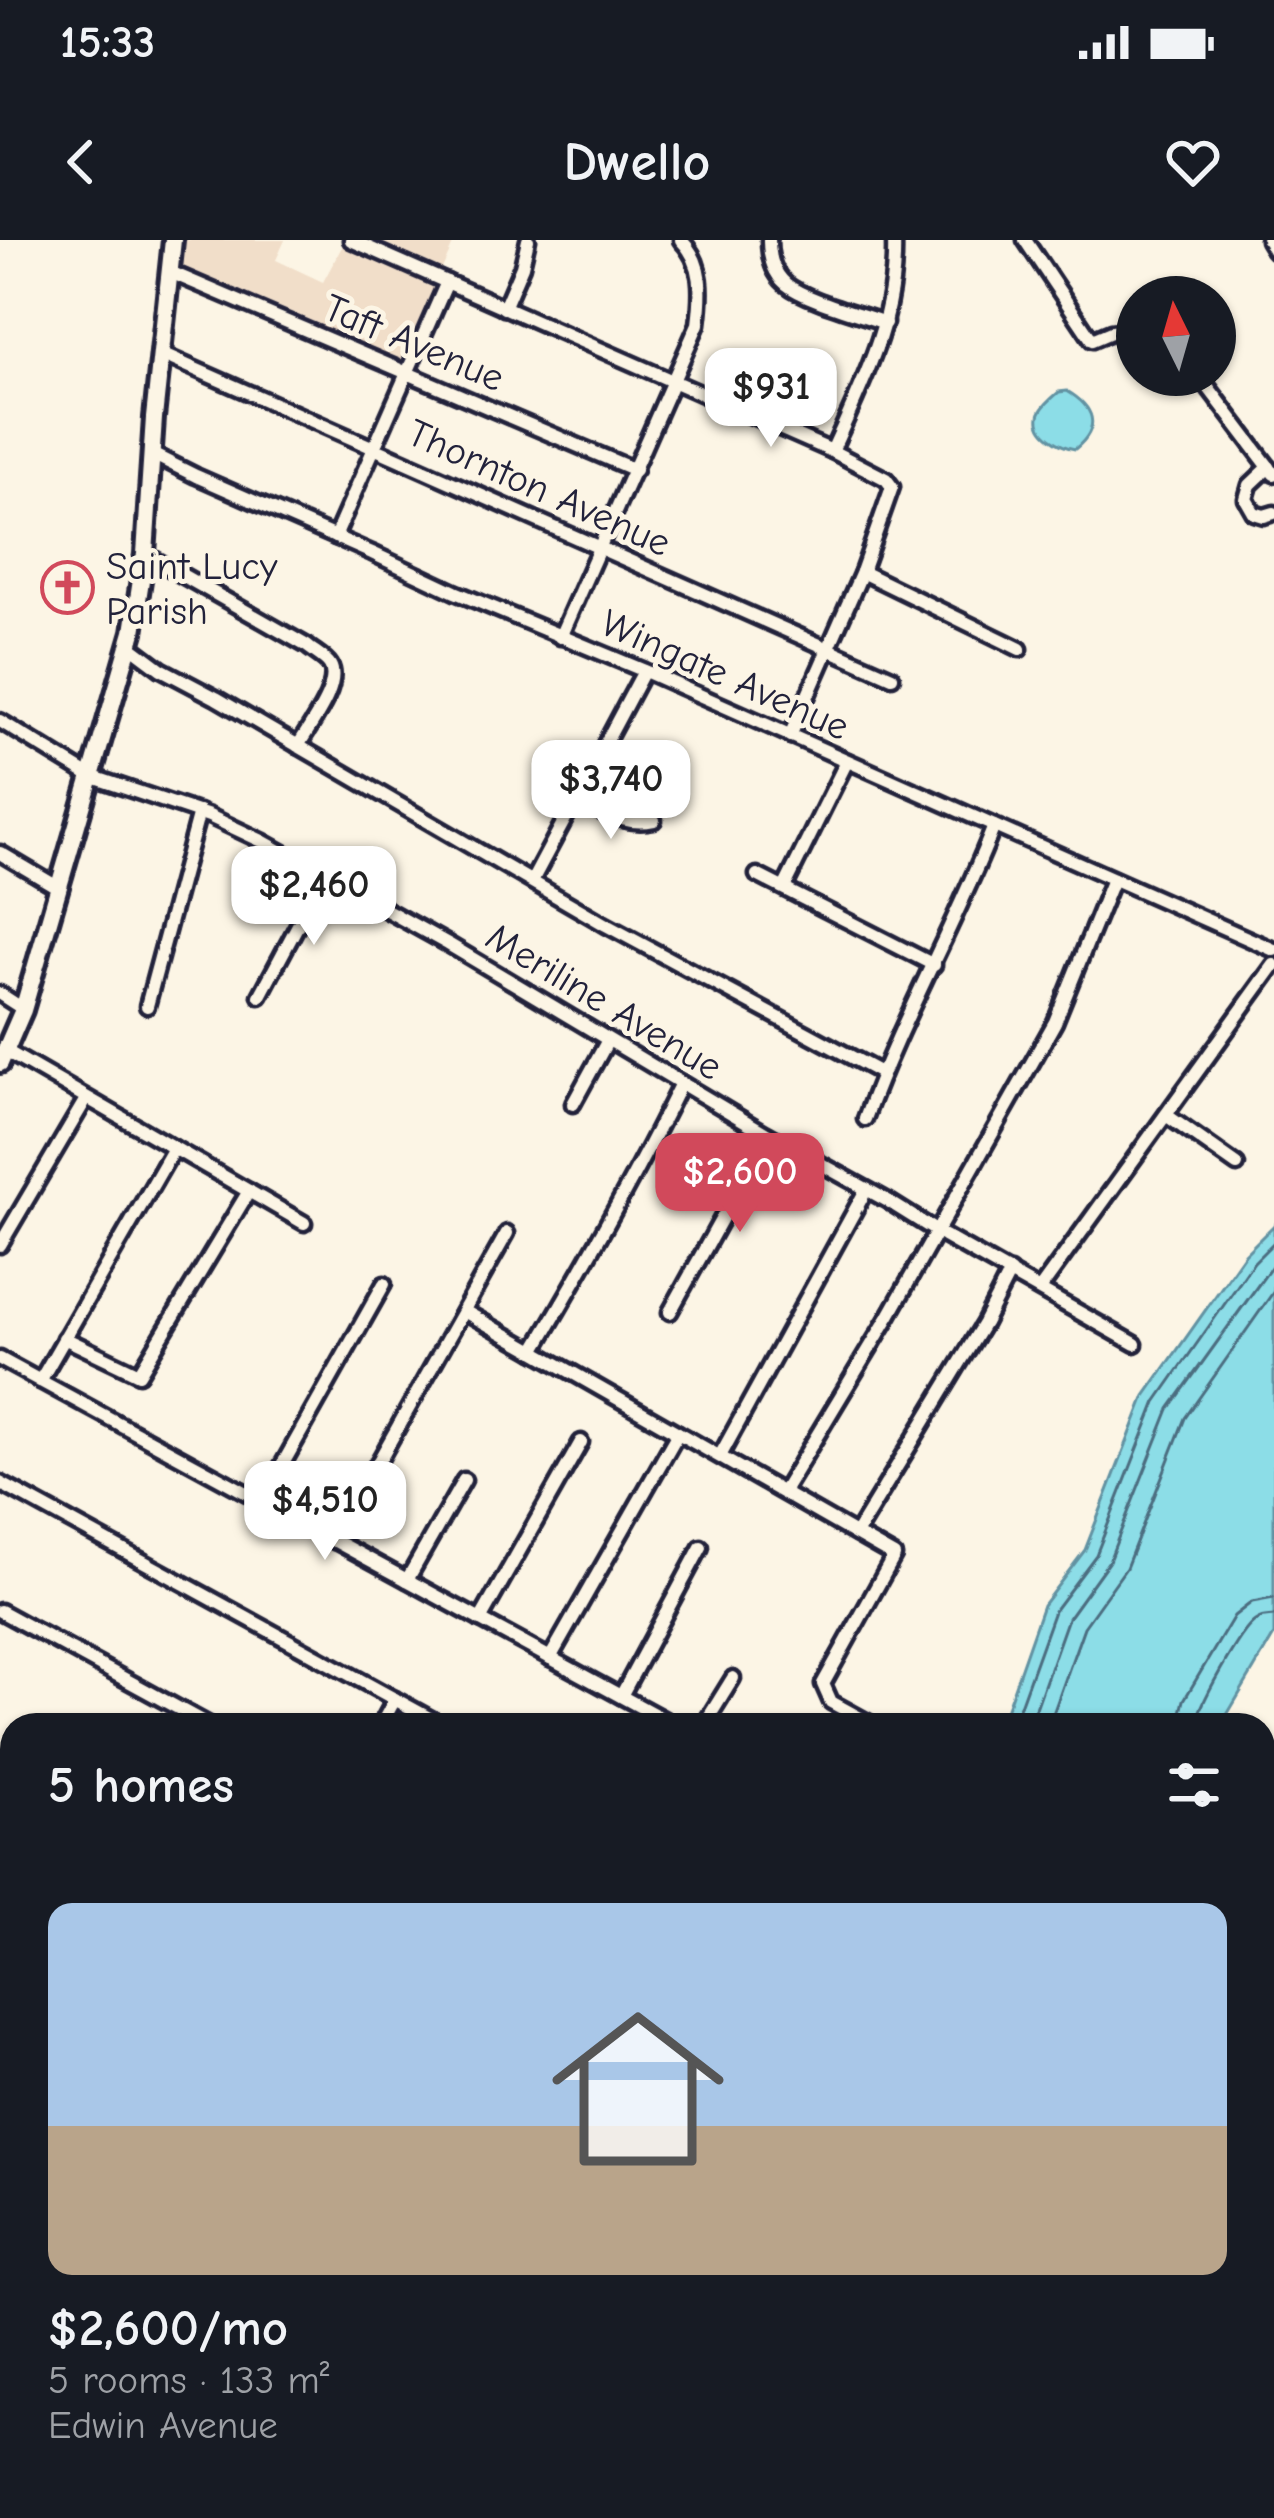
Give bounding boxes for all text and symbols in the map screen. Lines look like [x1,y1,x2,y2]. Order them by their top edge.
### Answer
text: 15:33 [60,16,155,68]
icon: back [48,129,114,195]
icon: heart [1160,129,1226,195]
text: Dwello [563,131,711,194]
north arrow [1116,276,1236,396]
map controls [1116,276,1236,396]
street label: Taft Avenue [317,285,511,401]
pin: $931 [700,348,842,450]
text: $931 [732,364,810,409]
street label: Thornton Avenue [401,410,677,566]
place label: Saint Lucy Parish [106,544,278,634]
church icon: Saint Lucy Parish [39,560,95,616]
street label: Wingate Avenue [594,600,856,750]
pin: $3,740 [513,740,709,842]
text: $3,740 [558,756,664,801]
pin: $2,460 [216,846,412,948]
text: $2,460 [258,862,370,907]
street label: Meriline Avenue [478,914,730,1090]
pin: $2,600 [642,1133,838,1235]
text: $2,600 [682,1149,798,1194]
pin: $4,510 [227,1461,423,1563]
text: $4,510 [271,1477,379,1522]
icon: filters [1161,1752,1227,1818]
text: 5 homes [48,1756,234,1815]
icon: home [530,1981,746,2197]
text: $2,600/mo [48,2299,288,2358]
text: 5 rooms · 133 m² [48,2358,330,2403]
text: Edwin Avenue [48,2403,278,2448]

